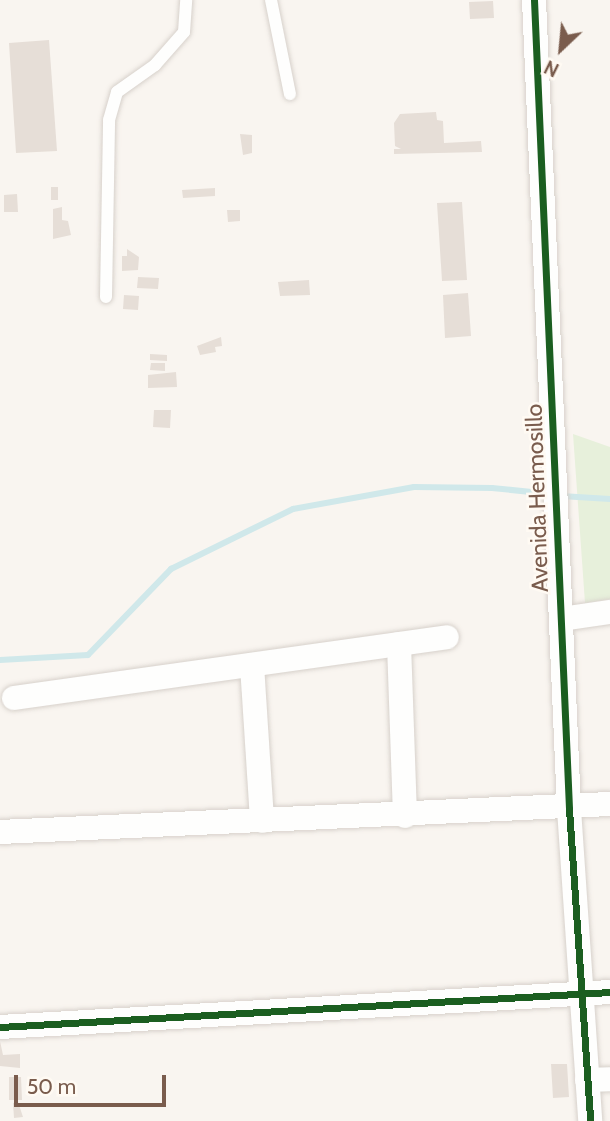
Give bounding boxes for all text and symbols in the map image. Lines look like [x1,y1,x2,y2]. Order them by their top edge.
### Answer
north arrow [526,14,596,84]
text: N [540,55,563,82]
street label: Avenida Hermosillo [520,403,554,593]
scale bar [18,1062,170,1106]
text: 50 m [27,1074,76,1099]

